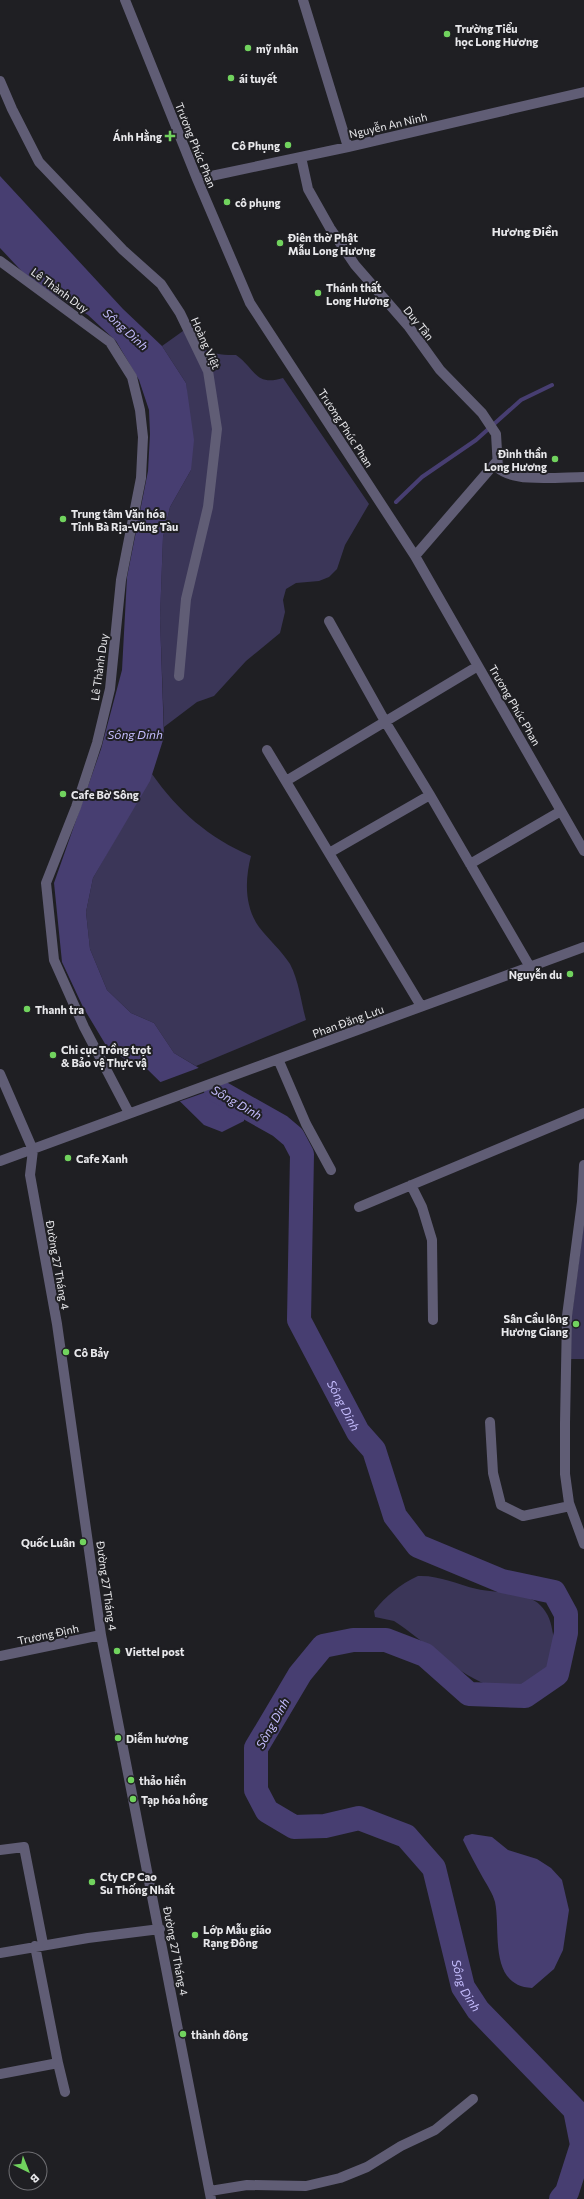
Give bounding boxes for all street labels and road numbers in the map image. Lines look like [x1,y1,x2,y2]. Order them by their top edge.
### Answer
street label: Trương Phúc Phan [173,100,219,190]
street label: Nguyễn An Ninh [347,109,428,140]
street label: Lê Thành Duy [29,265,92,315]
street label: Duy Tân [401,303,437,343]
street label: Hoàng Việt [189,315,223,371]
street label: Trương Phúc Phan [316,386,376,470]
street label: Lê Thành Duy [88,632,110,702]
street label: Trương Phúc Phan [487,662,543,748]
street label: Phan Đăng Lưu [311,1002,385,1040]
street label: Đường 27 Tháng 4 [44,1218,72,1311]
street label: Đường 27 Tháng 4 [94,1539,120,1632]
street label: Trương Định [16,1621,80,1647]
street label: Đường 27 Tháng 4 [161,1904,191,1997]

